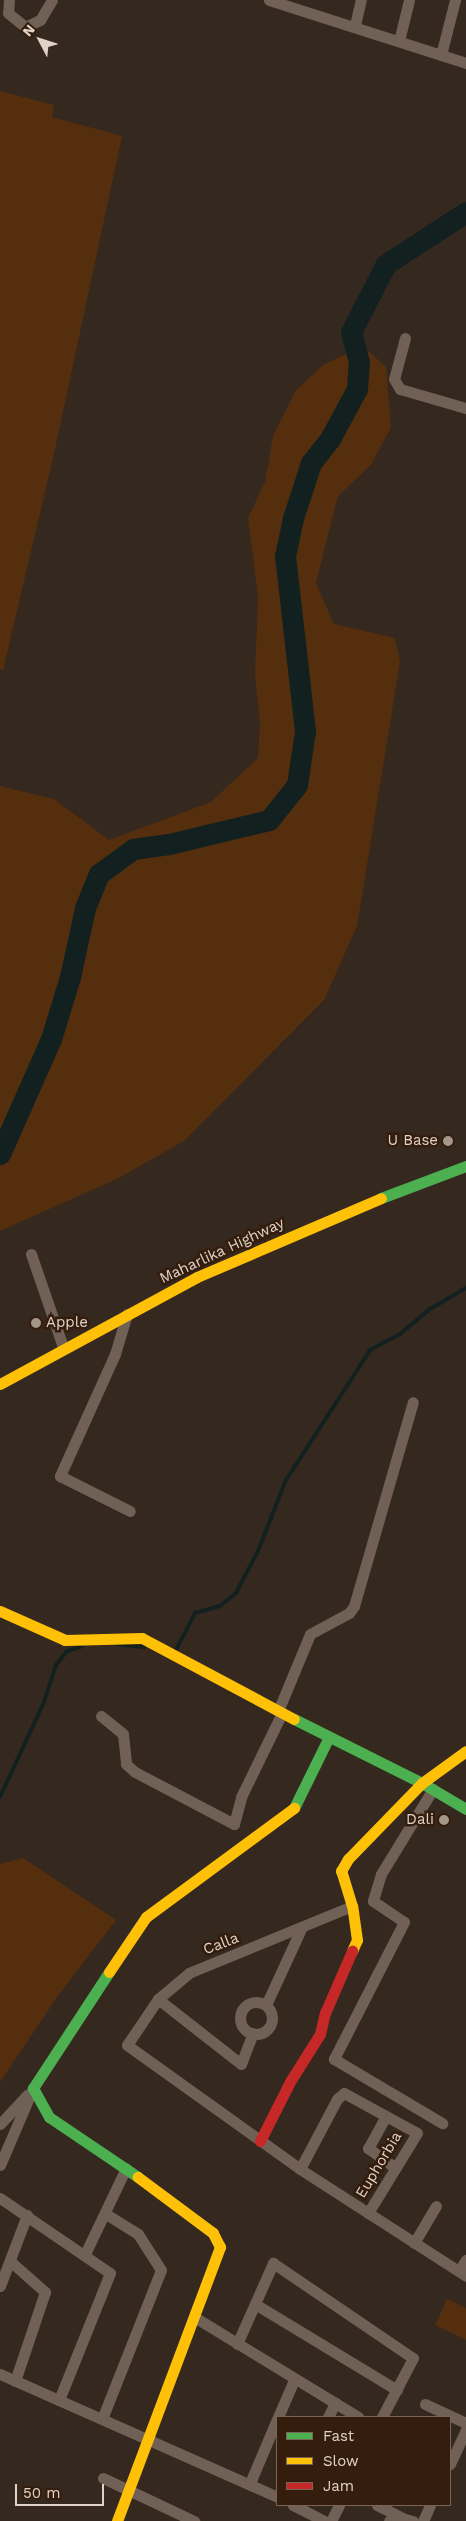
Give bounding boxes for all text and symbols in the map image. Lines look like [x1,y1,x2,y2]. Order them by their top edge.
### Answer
north arrow [15,15,65,65]
text: N [19,21,38,39]
place label: U Base [387,1132,438,1150]
marker: U Base [442,1135,454,1147]
street label: Maharlika Highway [157,1214,287,1288]
place label: Apple [46,1314,88,1332]
marker: Apple [30,1317,42,1329]
place label: Dali [406,1811,434,1829]
marker: Dali [438,1814,450,1826]
street label: Calla [201,1929,241,1959]
street label: Euphorbia [352,2129,406,2201]
legend [276,2416,451,2506]
text: Fast [323,2427,354,2445]
text: Slow [323,2452,359,2470]
scale bar [18,2474,106,2506]
text: Jam [323,2477,354,2495]
text: 50 m [23,2484,60,2502]

